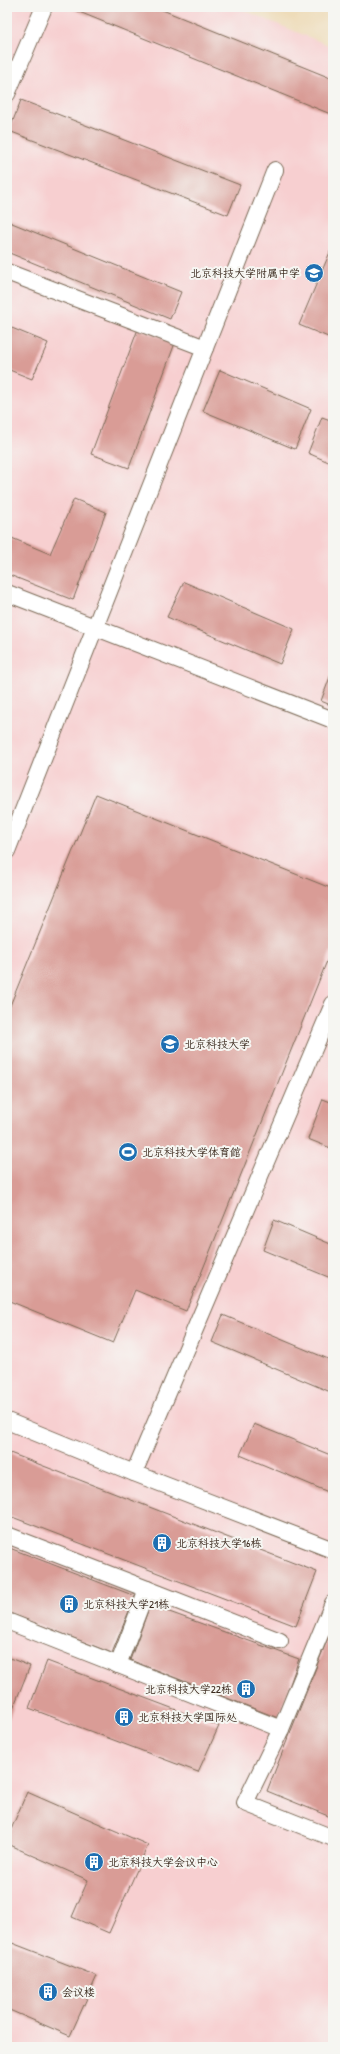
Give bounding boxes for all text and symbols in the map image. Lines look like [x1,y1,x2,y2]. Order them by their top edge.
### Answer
school or university icon: 北京科技大学附属中学 [303,262,325,284]
place label: 北京科技大学附属中学 [190,266,300,280]
school or university icon: 北京科技大学 [159,1033,181,1055]
place label: 北京科技大学 [184,1037,250,1051]
sports icon: 北京科技大学体育館 [117,1141,139,1163]
place label: 北京科技大学体育館 [142,1145,241,1159]
building icon: 北京科技大学16栋 [151,1532,173,1554]
place label: 北京科技大学16栋 [176,1536,261,1550]
building icon: 北京科技大学21栋 [58,1593,80,1615]
place label: 北京科技大学21栋 [83,1597,169,1611]
building icon: 北京科技大学22栋 [235,1678,257,1700]
place label: 北京科技大学22栋 [145,1682,232,1696]
building icon: 北京科技大学国际处 [113,1706,135,1728]
place label: 北京科技大学国际处 [138,1710,237,1724]
building icon: 北京科技大学会议中心 [83,1851,105,1873]
place label: 北京科技大学会议中心 [108,1855,218,1869]
building icon: 会议楼 [37,1981,59,2003]
place label: 会议楼 [62,1985,95,1999]

